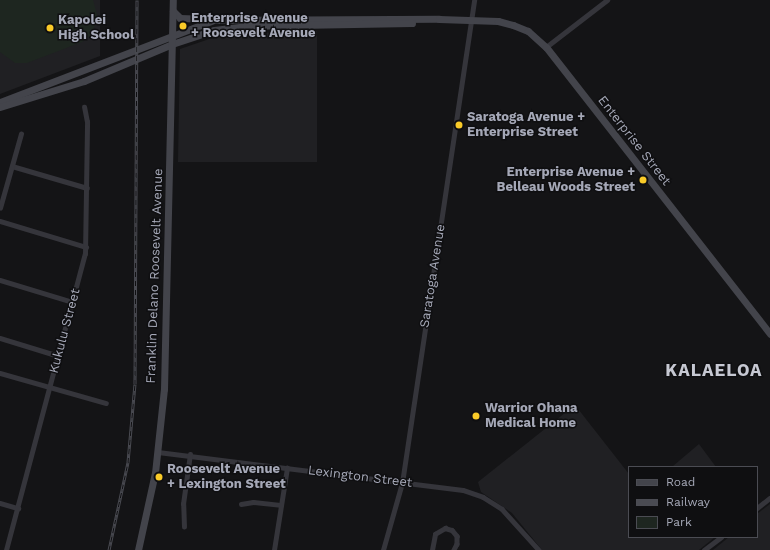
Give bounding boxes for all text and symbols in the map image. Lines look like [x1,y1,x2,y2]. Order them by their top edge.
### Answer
place label: Enterprise Avenue + Roosevelt Avenue [191,11,316,42]
place label: Kapolei High School [58,13,134,44]
marker: Enterprise Avenue + Roosevelt Avenue [178,21,188,31]
marker: Kapolei High School [45,23,55,33]
street label: Enterprise Street [594,93,674,189]
place label: Saratoga Avenue + Enterprise Street [467,110,586,141]
marker: Saratoga Avenue + Enterprise Street [454,120,464,130]
place label: Enterprise Avenue + Belleau Woods Street [496,165,635,196]
street label: Franklin Delano Roosevelt Avenue [143,168,167,384]
marker: Enterprise Avenue + Belleau Woods Street [638,175,648,185]
street label: Saratoga Avenue [417,223,449,329]
street label: Kukulu Street [46,287,84,375]
district label: KALAELOA [665,361,763,381]
place label: Warrior Ohana Medical Home [485,401,578,432]
marker: Warrior Ohana Medical Home [470,410,482,422]
place label: Roosevelt Avenue + Lexington Street [167,462,286,493]
street label: Lexington Street [307,463,413,491]
legend [628,466,758,538]
marker: Roosevelt Avenue + Lexington Street [154,472,164,482]
text: Road [666,475,695,489]
text: Railway [666,495,710,509]
text: Park [666,515,692,529]

